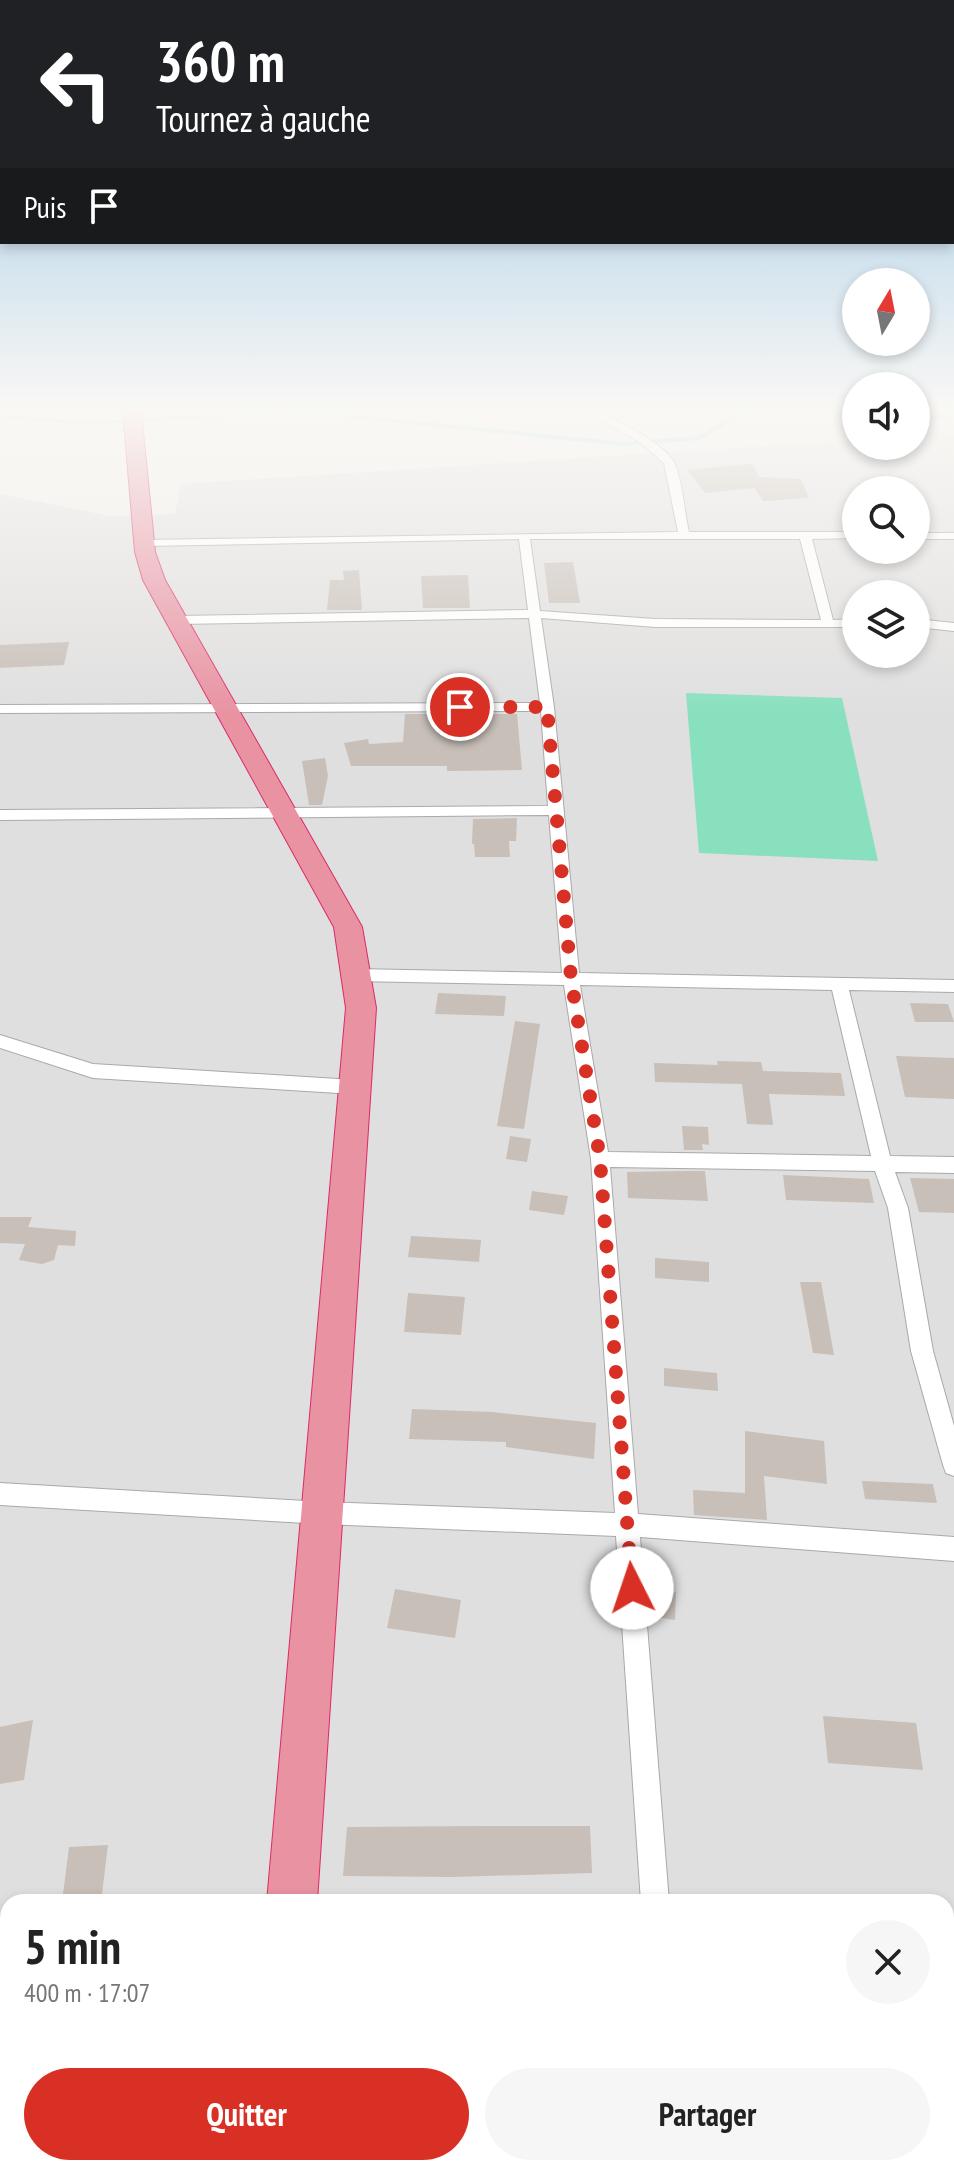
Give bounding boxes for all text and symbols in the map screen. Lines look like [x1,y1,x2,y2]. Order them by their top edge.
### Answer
text: 360 m [156,25,285,97]
icon: left [24,32,128,136]
text: Tournez à gauche [156,95,371,142]
icon: arrive [82,184,126,228]
text: Puis [24,187,66,226]
north arrow [842,268,930,356]
map controls [842,268,930,668]
button: sound [842,372,930,460]
button: search [842,476,930,564]
button: layers [842,580,930,668]
pin [426,673,494,741]
icon: arrive [438,685,482,729]
position arrow [590,1546,674,1630]
text: 5 min [24,1915,121,1977]
button: close [846,1920,930,2004]
text: 400 m · 17:07 [24,1976,150,2009]
button: Quitter [24,2068,469,2160]
button: Partager [485,2068,930,2160]

